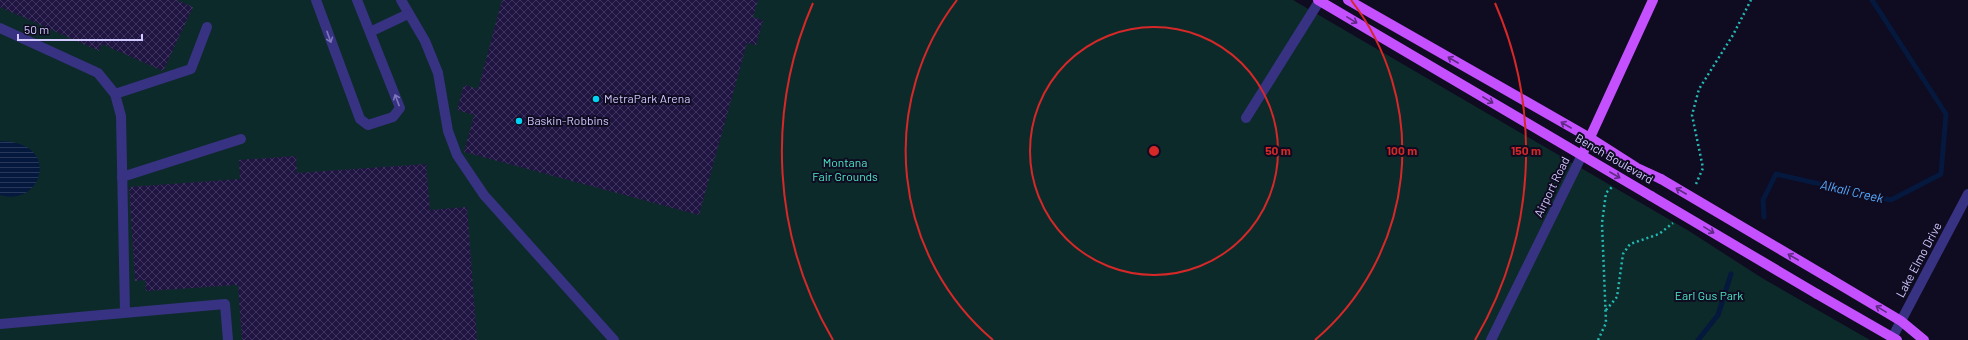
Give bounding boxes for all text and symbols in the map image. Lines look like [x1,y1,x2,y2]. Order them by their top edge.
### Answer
scale bar [18,16,142,42]
one-way arrow [1346,16,1358,24]
text: 50 m [24,22,49,36]
one-way arrow [326,30,334,42]
one-way arrow [1448,56,1460,64]
place label: MetraPark Arena [604,91,690,105]
one-way arrow [392,94,400,106]
marker: MetraPark Arena [591,94,601,104]
one-way arrow [1482,97,1494,105]
place label: Baskin-Robbins [527,113,609,127]
marker: Baskin-Robbins [514,116,524,126]
one-way arrow [1561,120,1573,128]
street label: Bench Boulevard [1573,130,1656,186]
text: 50 m [1265,143,1291,157]
text: 100 m [1387,143,1417,157]
text: 150 m [1511,143,1541,157]
centre of rings [1147,144,1161,158]
street label: Airport Road [1530,154,1572,219]
park label: Montana Fair Grounds [812,155,878,183]
one-way arrow [1609,172,1621,180]
water label: Alkali Creek [1819,176,1886,206]
one-way arrow [1675,187,1687,195]
street label: Lake Elmo Drive [1892,220,1944,299]
one-way arrow [1703,227,1715,235]
one-way arrow [1787,253,1799,261]
park label: Earl Gus Park [1675,288,1743,302]
one-way arrow [1875,304,1887,312]

